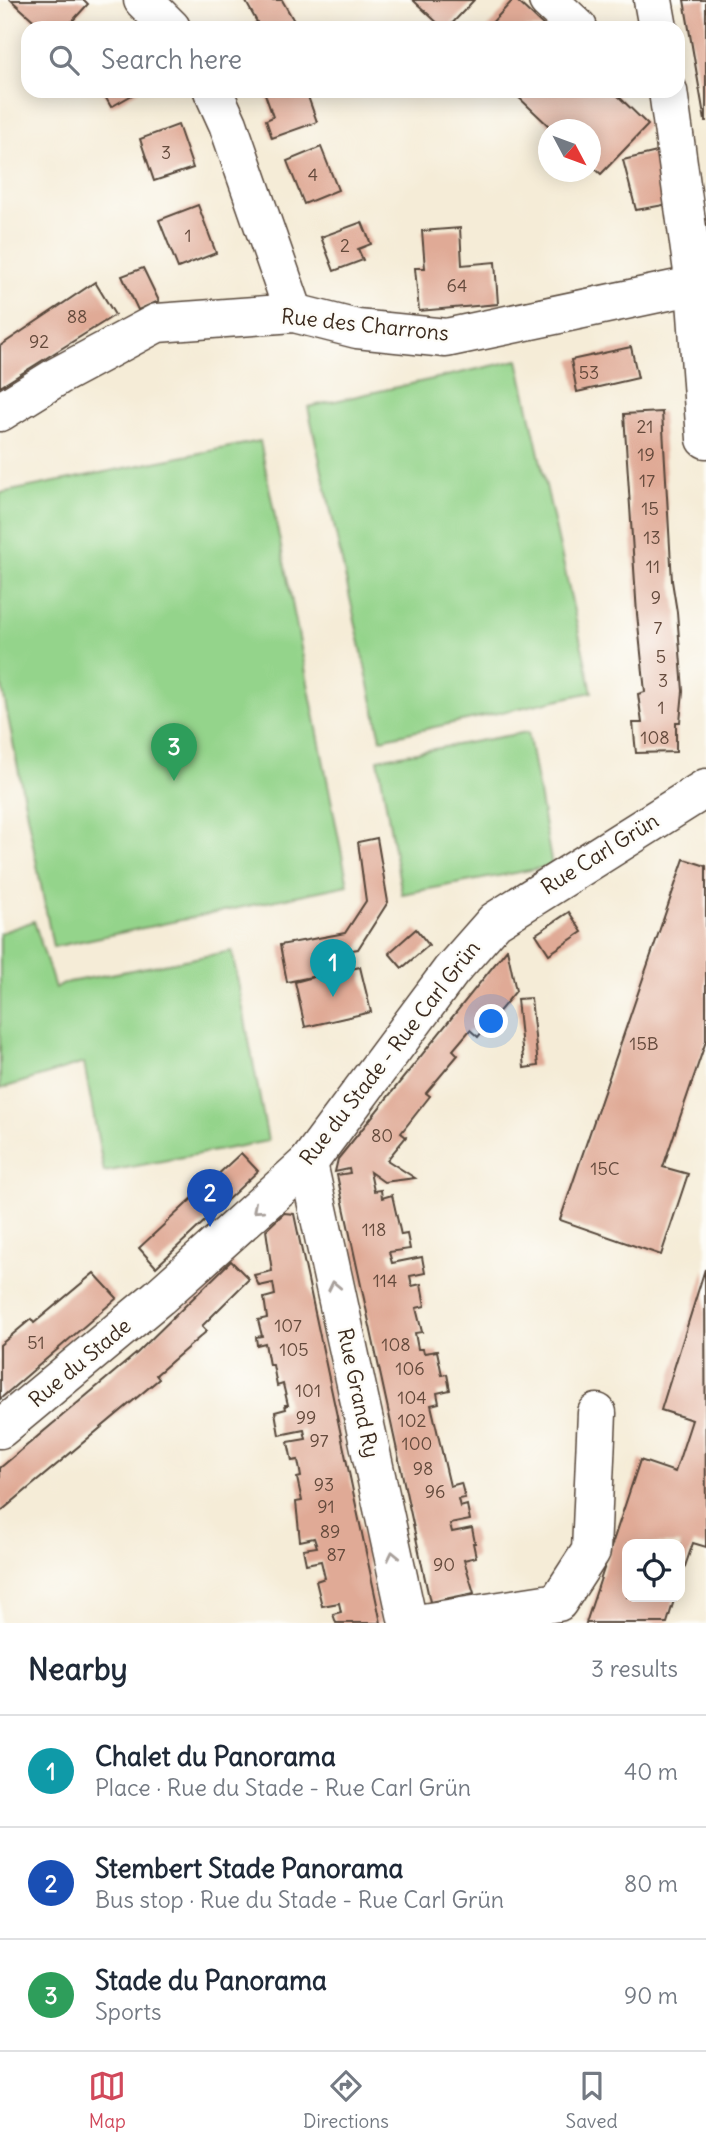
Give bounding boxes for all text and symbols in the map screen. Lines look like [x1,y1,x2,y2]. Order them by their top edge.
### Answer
search box [21,21,685,98]
icon: search [45,41,83,79]
text: Search here [101,43,242,76]
north arrow [538,119,601,182]
house number: 3 [161,141,171,164]
house number: 4 [308,163,318,186]
house number: 1 [184,224,192,247]
house number: 2 [340,234,350,257]
house number: 64 [447,274,467,297]
street label: Rue des Charrons [280,302,450,347]
house number: 88 [67,305,87,328]
house number: 92 [29,330,49,353]
house number: 53 [579,361,599,384]
house number: 21 [636,415,654,438]
house number: 19 [637,443,655,466]
house number: 17 [639,469,655,492]
house number: 15 [641,497,659,520]
house number: 13 [643,526,661,549]
house number: 11 [646,555,660,578]
house number: 9 [651,586,661,609]
house number: 7 [654,616,663,639]
house number: 5 [656,645,666,668]
house number: 3 [658,669,668,692]
house number: 1 [657,696,665,719]
pin: 3 [151,723,197,781]
house number: 108 [640,726,670,749]
street label: Rue Carl Grün [536,807,664,900]
street label: Rue du Stade - Rue Carl Grün [293,935,486,1171]
pin: 1 [310,939,356,997]
your location [474,1004,508,1038]
house number: 15B [629,1032,659,1055]
house number: 80 [371,1124,393,1147]
house number: 15C [590,1157,620,1180]
pin: 2 [187,1169,233,1227]
one-way arrow [252,1201,265,1213]
house number: 118 [362,1218,386,1241]
house number: 114 [373,1269,397,1292]
one-way arrow [328,1280,343,1292]
street label: Rue du Stade [23,1312,136,1413]
house number: 107 [274,1314,302,1337]
street label: Rue Grand Ry [332,1326,385,1460]
house number: 51 [27,1331,45,1354]
house number: 108 [381,1333,411,1356]
house number: 105 [279,1338,309,1361]
house number: 106 [395,1357,425,1380]
house number: 101 [295,1379,321,1402]
house number: 104 [397,1386,427,1409]
house number: 99 [296,1406,316,1429]
house number: 102 [398,1409,427,1432]
house number: 97 [309,1429,329,1452]
house number: 100 [402,1432,432,1455]
house number: 98 [413,1457,433,1480]
house number: 93 [314,1473,334,1496]
house number: 96 [425,1480,445,1503]
house number: 91 [317,1495,335,1518]
house number: 89 [320,1520,340,1543]
map controls [622,1539,685,1602]
button: locate [622,1539,685,1602]
house number: 87 [326,1543,346,1566]
one-way arrow [387,1550,402,1562]
house number: 90 [433,1553,455,1576]
text: Nearby [28,1650,128,1688]
text: 3 results [591,1654,678,1683]
text: Chalet du Panorama [95,1740,336,1773]
text: 1 [46,1757,56,1786]
text: 40 m [624,1757,678,1786]
text: Place · Rue du Stade - Rue Carl Grün [95,1773,471,1802]
text: Stembert Stade Panorama [95,1852,403,1885]
text: 2 [45,1869,57,1898]
text: 80 m [624,1869,678,1898]
text: Bus stop · Rue du Stade - Rue Carl Grün [95,1885,504,1914]
text: Stade du Panorama [95,1964,327,1997]
text: 3 [44,1981,58,2010]
text: 90 m [624,1981,678,2010]
text: Sports [95,1997,161,2026]
tab: Map [88,2067,126,2133]
tab: Directions [303,2067,389,2133]
tab: Saved [566,2067,618,2133]

